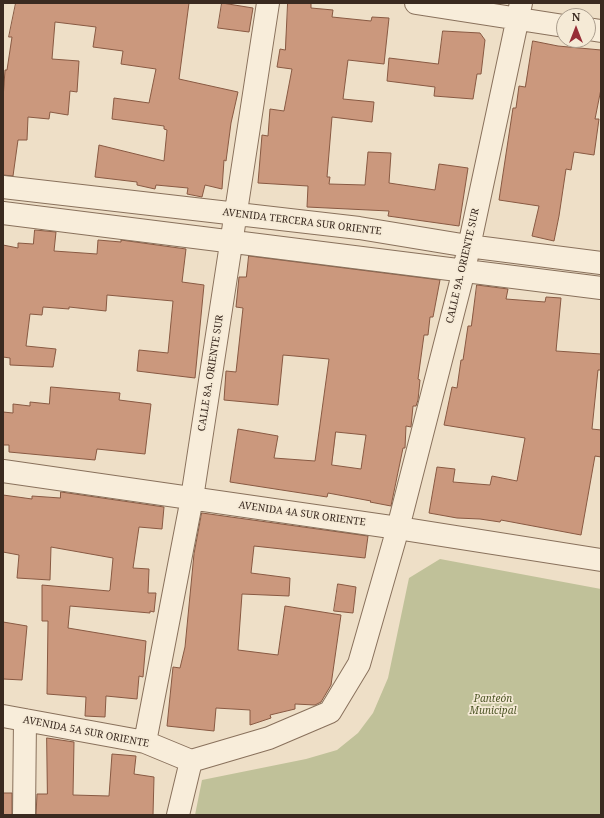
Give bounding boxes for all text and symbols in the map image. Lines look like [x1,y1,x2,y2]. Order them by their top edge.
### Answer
north arrow [556,8,596,48]
text: N [572,9,580,24]
street label: AVENIDA TERCERA SUR ORIENTE [222,206,382,238]
street label: CALLE 9A. ORIENTE SUR [444,207,482,325]
street label: CALLE 8A. ORIENTE SUR [196,314,226,432]
street label: AVENIDA 4A SUR ORIENTE [238,499,366,529]
park label: Panteón Municipal [470,693,516,716]
street label: AVENIDA 5A SUR ORIENTE [22,714,150,750]

